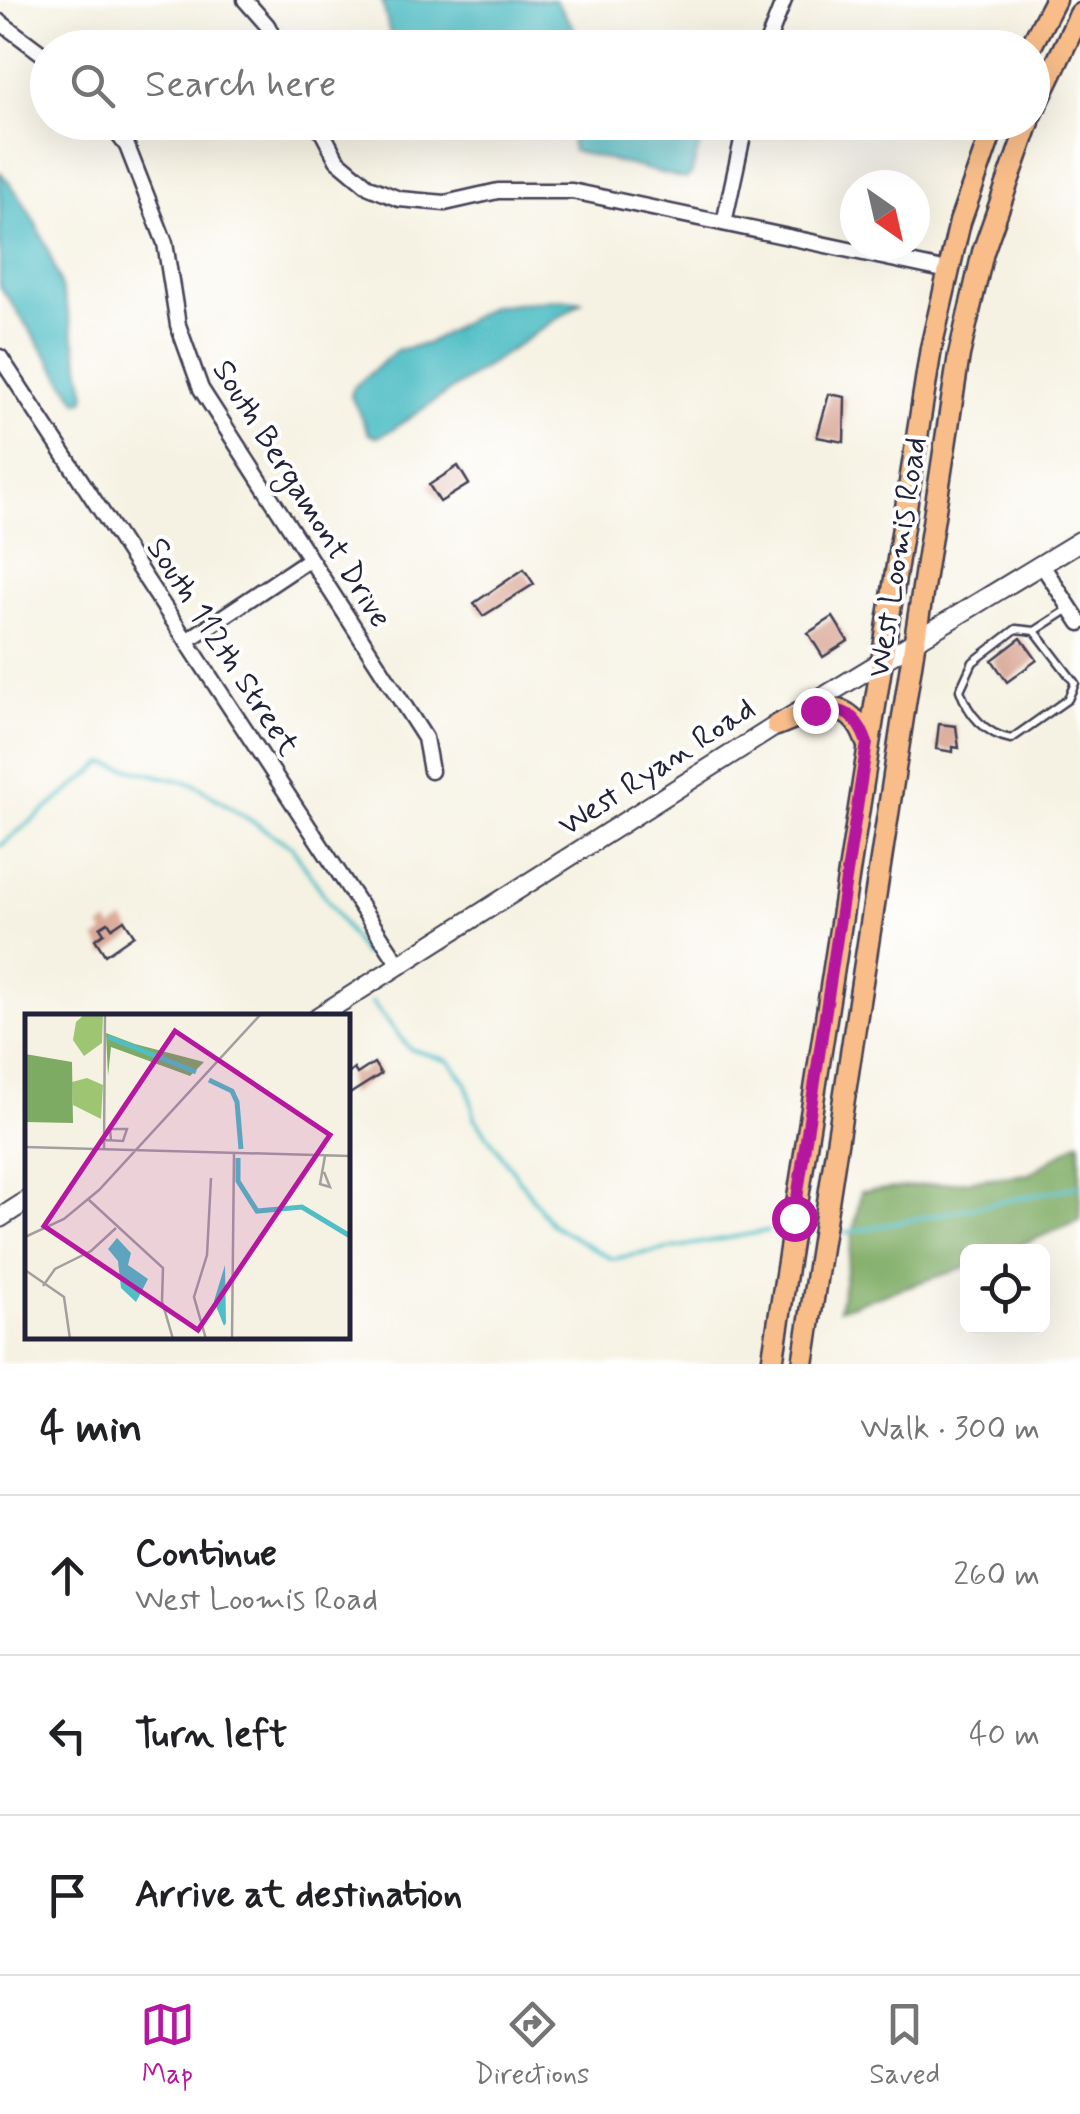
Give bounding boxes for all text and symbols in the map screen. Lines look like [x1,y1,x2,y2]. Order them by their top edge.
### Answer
search box [30,30,1050,140]
icon: search [65,58,120,113]
text: Search here [145,61,336,110]
north arrow [840,170,930,260]
street label: South Bergamont Drive [200,352,401,637]
street label: West Loomis Road [858,434,938,681]
street label: South 112th Street [136,530,309,765]
street label: West Ryan Road [551,688,763,847]
route end [793,688,839,734]
inset map [25,1014,350,1339]
route start [772,1196,818,1242]
map controls [960,1244,1050,1334]
button: locate [960,1244,1050,1334]
text: 4 min [40,1402,142,1457]
text: Walk · 300 m [860,1408,1040,1450]
text: Continue [135,1530,277,1579]
icon: ahead [40,1548,95,1603]
text: 260 m [953,1554,1040,1596]
text: West Loomis Road [135,1579,378,1621]
icon: left [40,1708,95,1763]
text: Turn left [135,1711,287,1760]
text: 40 m [969,1714,1040,1756]
icon: arrive [40,1868,95,1923]
text: Arrive at destination [135,1871,462,1920]
tab: Map [140,1997,195,2094]
tab: Directions [475,1997,590,2094]
tab: Saved [869,1997,940,2094]

